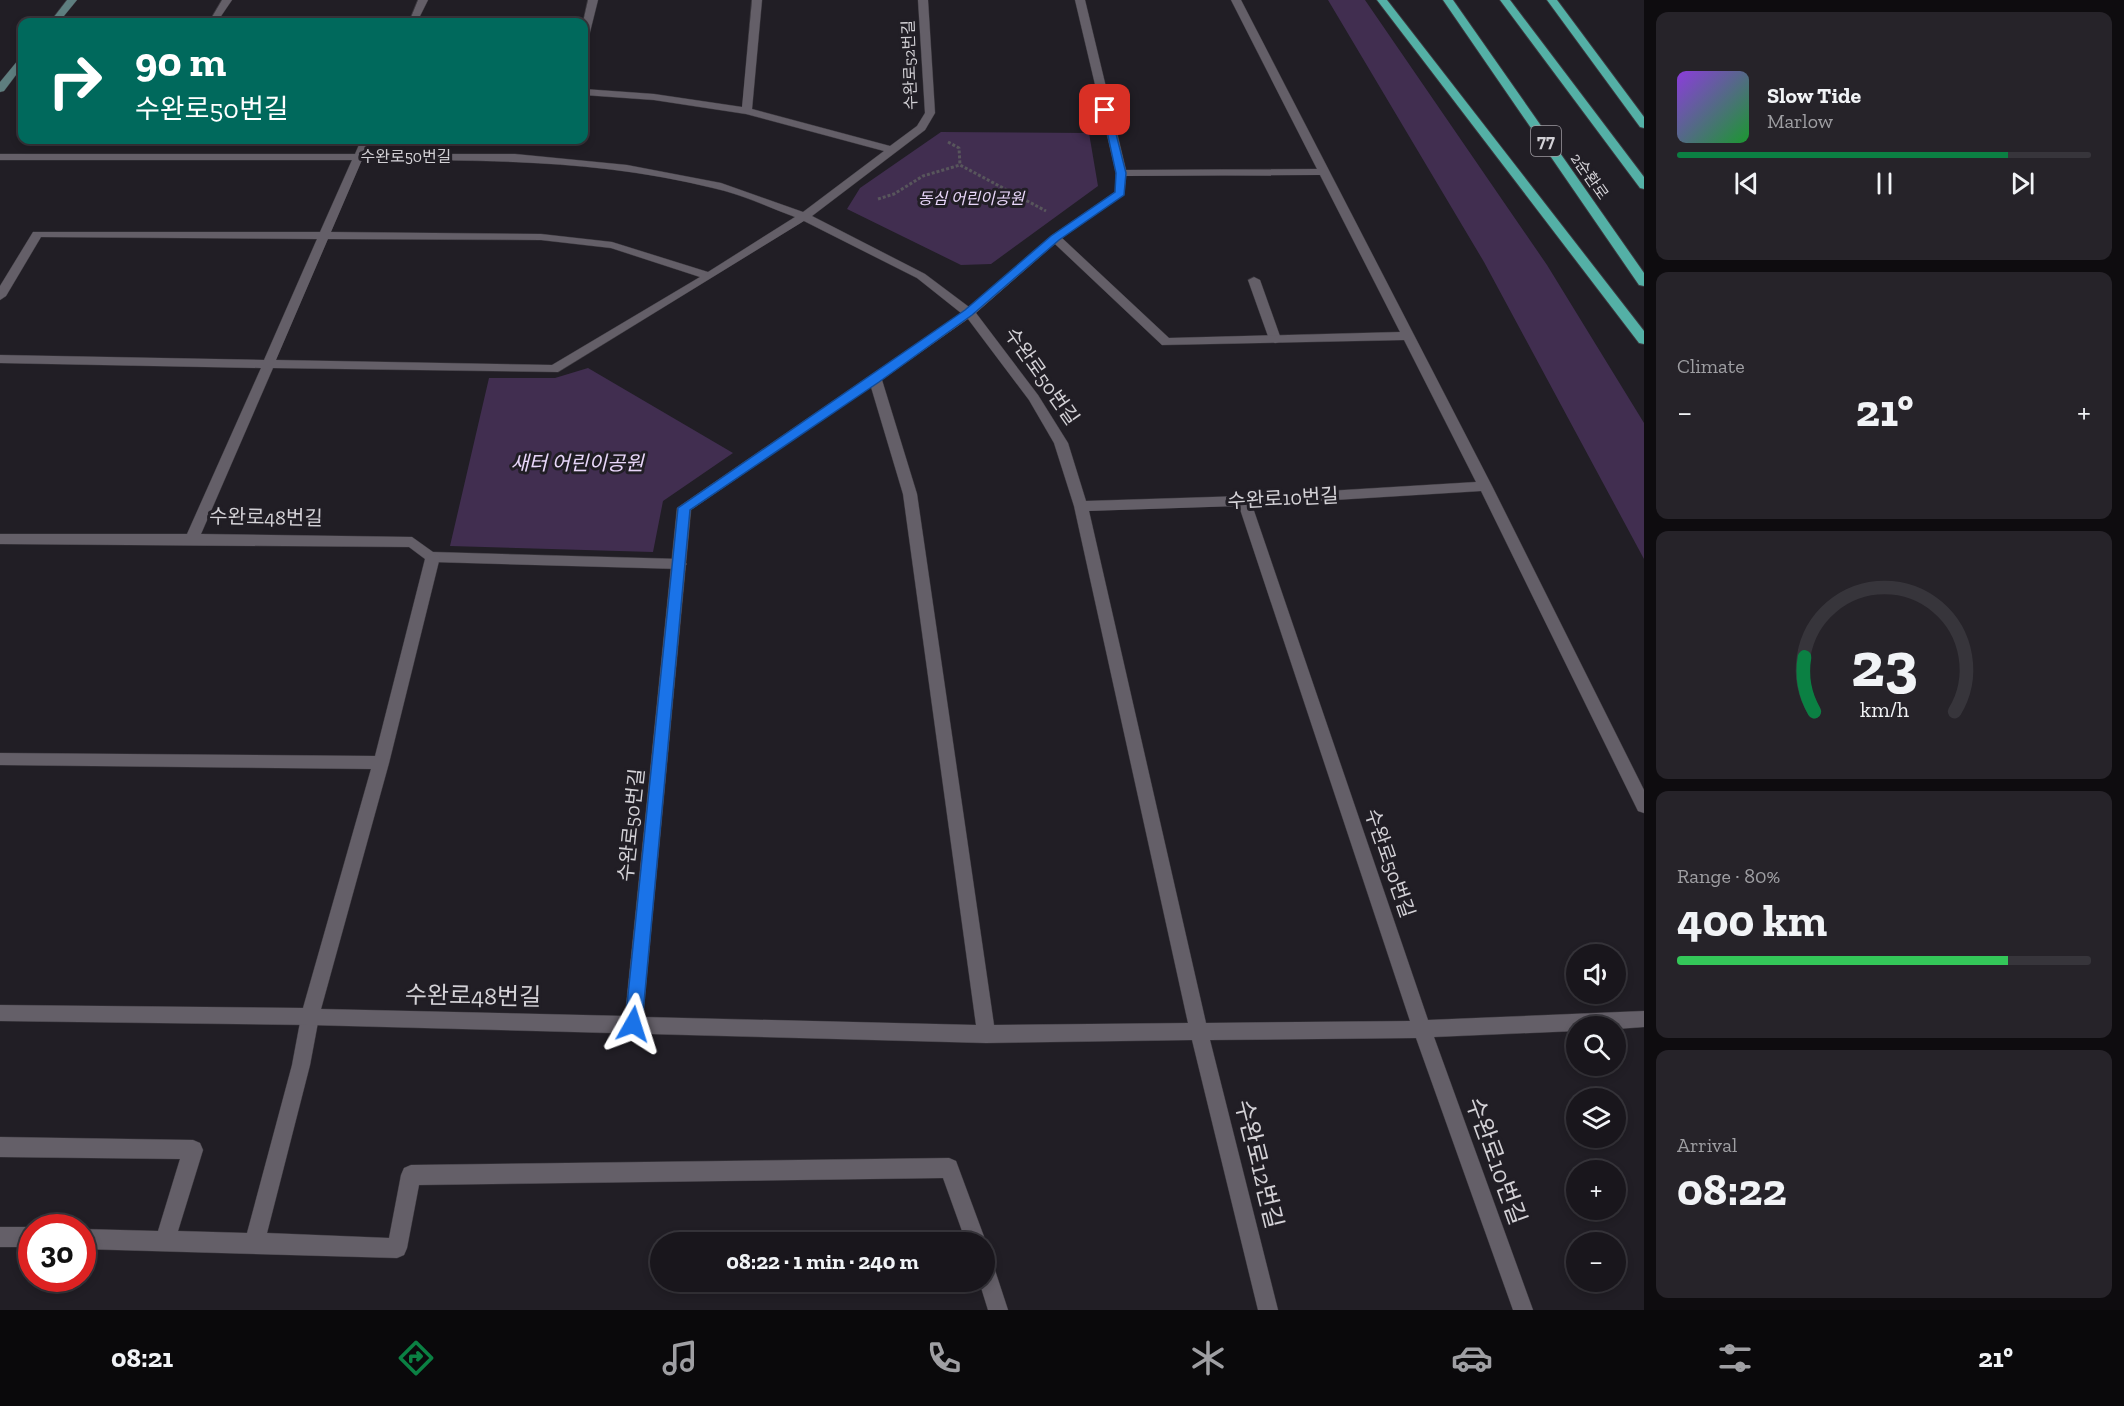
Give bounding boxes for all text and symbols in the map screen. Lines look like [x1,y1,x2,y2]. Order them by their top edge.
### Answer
street label: 수완로52번길 [898,20,921,110]
text: 90 m [135,36,226,87]
icon: right [36,42,114,120]
text: Slow Tide [1767,82,1861,109]
pin [1079,84,1130,135]
text: 수완로50번길 [135,93,289,125]
icon: arrive [1088,93,1121,126]
text: Marlow [1767,109,1833,133]
road number: 77 [1531,126,1561,156]
street label: 수완로50번길 [360,147,452,166]
street label: 2순환로 [1567,149,1613,203]
icon: previous [1730,167,1763,200]
icon: pause [1868,167,1901,200]
icon: next [2006,167,2039,200]
park label: 동심 어린이공원 [918,189,1026,208]
street label: 수완로50번길 [1000,323,1084,429]
text: Climate [1677,354,1745,378]
text: 21° [1856,384,1914,438]
text: − [1677,392,1692,431]
text: + [2077,392,2091,431]
park label: 새터 어린이공원 [510,451,645,475]
street label: 수완로10번길 [1227,483,1339,513]
street label: 수완로48번길 [209,504,323,530]
text: 23 [1851,627,1917,702]
text: km/h [1860,697,1908,722]
street label: 수완로50번길 [613,767,649,883]
street label: 수완로50번길 [1360,805,1420,921]
text: Range · 80% [1677,864,1780,888]
text: 400 km [1677,894,1827,948]
map controls [1566,944,1626,1292]
button: sound [1566,944,1626,1004]
street label: 수완로48번길 [405,980,541,1011]
position arrow [601,992,665,1056]
button: search [1566,1016,1626,1076]
button: layers [1566,1088,1626,1148]
street label: 수완로10번길 [1460,1093,1533,1228]
street label: 수완로12번길 [1229,1096,1290,1231]
text: Arrival [1677,1133,1737,1157]
button: + [1566,1160,1626,1220]
text: 08:22 [1677,1163,1787,1217]
speed limit sign: 30 [18,1214,96,1292]
button: − [1566,1232,1626,1292]
text: 08:22 · 1 min · 240 m [726,1248,919,1275]
icon: directions [395,1337,437,1379]
icon: music [659,1337,701,1379]
icon: phone [923,1337,965,1379]
icon: climate [1187,1337,1229,1379]
icon: car [1451,1337,1493,1379]
icon: filters [1714,1337,1756,1379]
text: 08:21 [111,1342,173,1374]
text: 21° [1978,1342,2013,1374]

